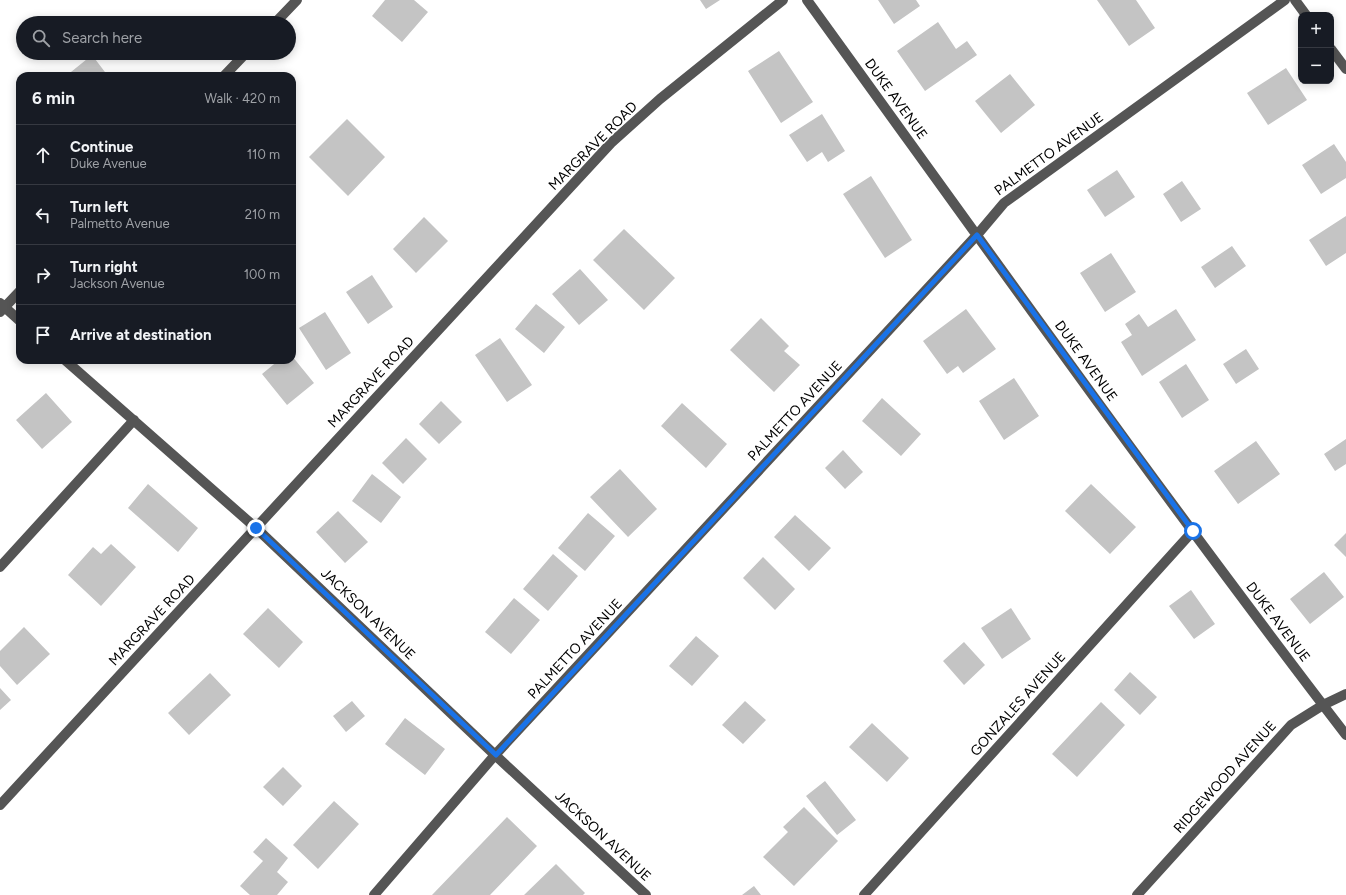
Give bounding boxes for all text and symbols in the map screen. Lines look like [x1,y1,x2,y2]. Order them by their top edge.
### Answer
map controls [1298,12,1334,84]
button: + [1298,12,1334,48]
search box [16,16,296,60]
icon: search [30,27,52,49]
text: Search here [62,29,142,47]
button: − [1298,48,1334,84]
street label: DUKE AVENUE [861,55,931,143]
text: 6 min [32,88,75,108]
text: Walk · 420 m [205,91,280,106]
street label: MARGRAVE ROAD [545,98,641,194]
street label: PALMETTO AVENUE [991,109,1107,199]
text: Continue [70,138,133,156]
icon: ahead [32,144,54,166]
text: 110 m [247,147,280,162]
text: Duke Avenue [70,156,147,171]
text: Turn left [70,198,128,216]
icon: left [32,204,54,226]
text: 210 m [245,207,280,222]
text: Palmetto Avenue [70,216,170,231]
text: Turn right [70,258,138,276]
icon: right [32,264,54,286]
text: 100 m [244,267,280,282]
text: Jackson Avenue [70,276,165,291]
street label: DUKE AVENUE [1051,317,1121,405]
icon: arrive [32,324,54,346]
text: Arrive at destination [70,326,211,344]
street label: MARGRAVE ROAD [324,333,418,431]
street label: PALMETTO AVENUE [744,357,846,465]
route end [247,519,265,537]
route start [1184,522,1202,540]
street label: JACKSON AVENUE [317,565,419,663]
street label: MARGRAVE ROAD [105,571,199,669]
street label: DUKE AVENUE [1242,579,1314,665]
street label: PALMETTO AVENUE [524,595,626,703]
street label: GONZALES AVENUE [967,648,1069,760]
street label: RIDGEWOOD AVENUE [1170,717,1280,837]
street label: JACKSON AVENUE [552,787,654,885]

